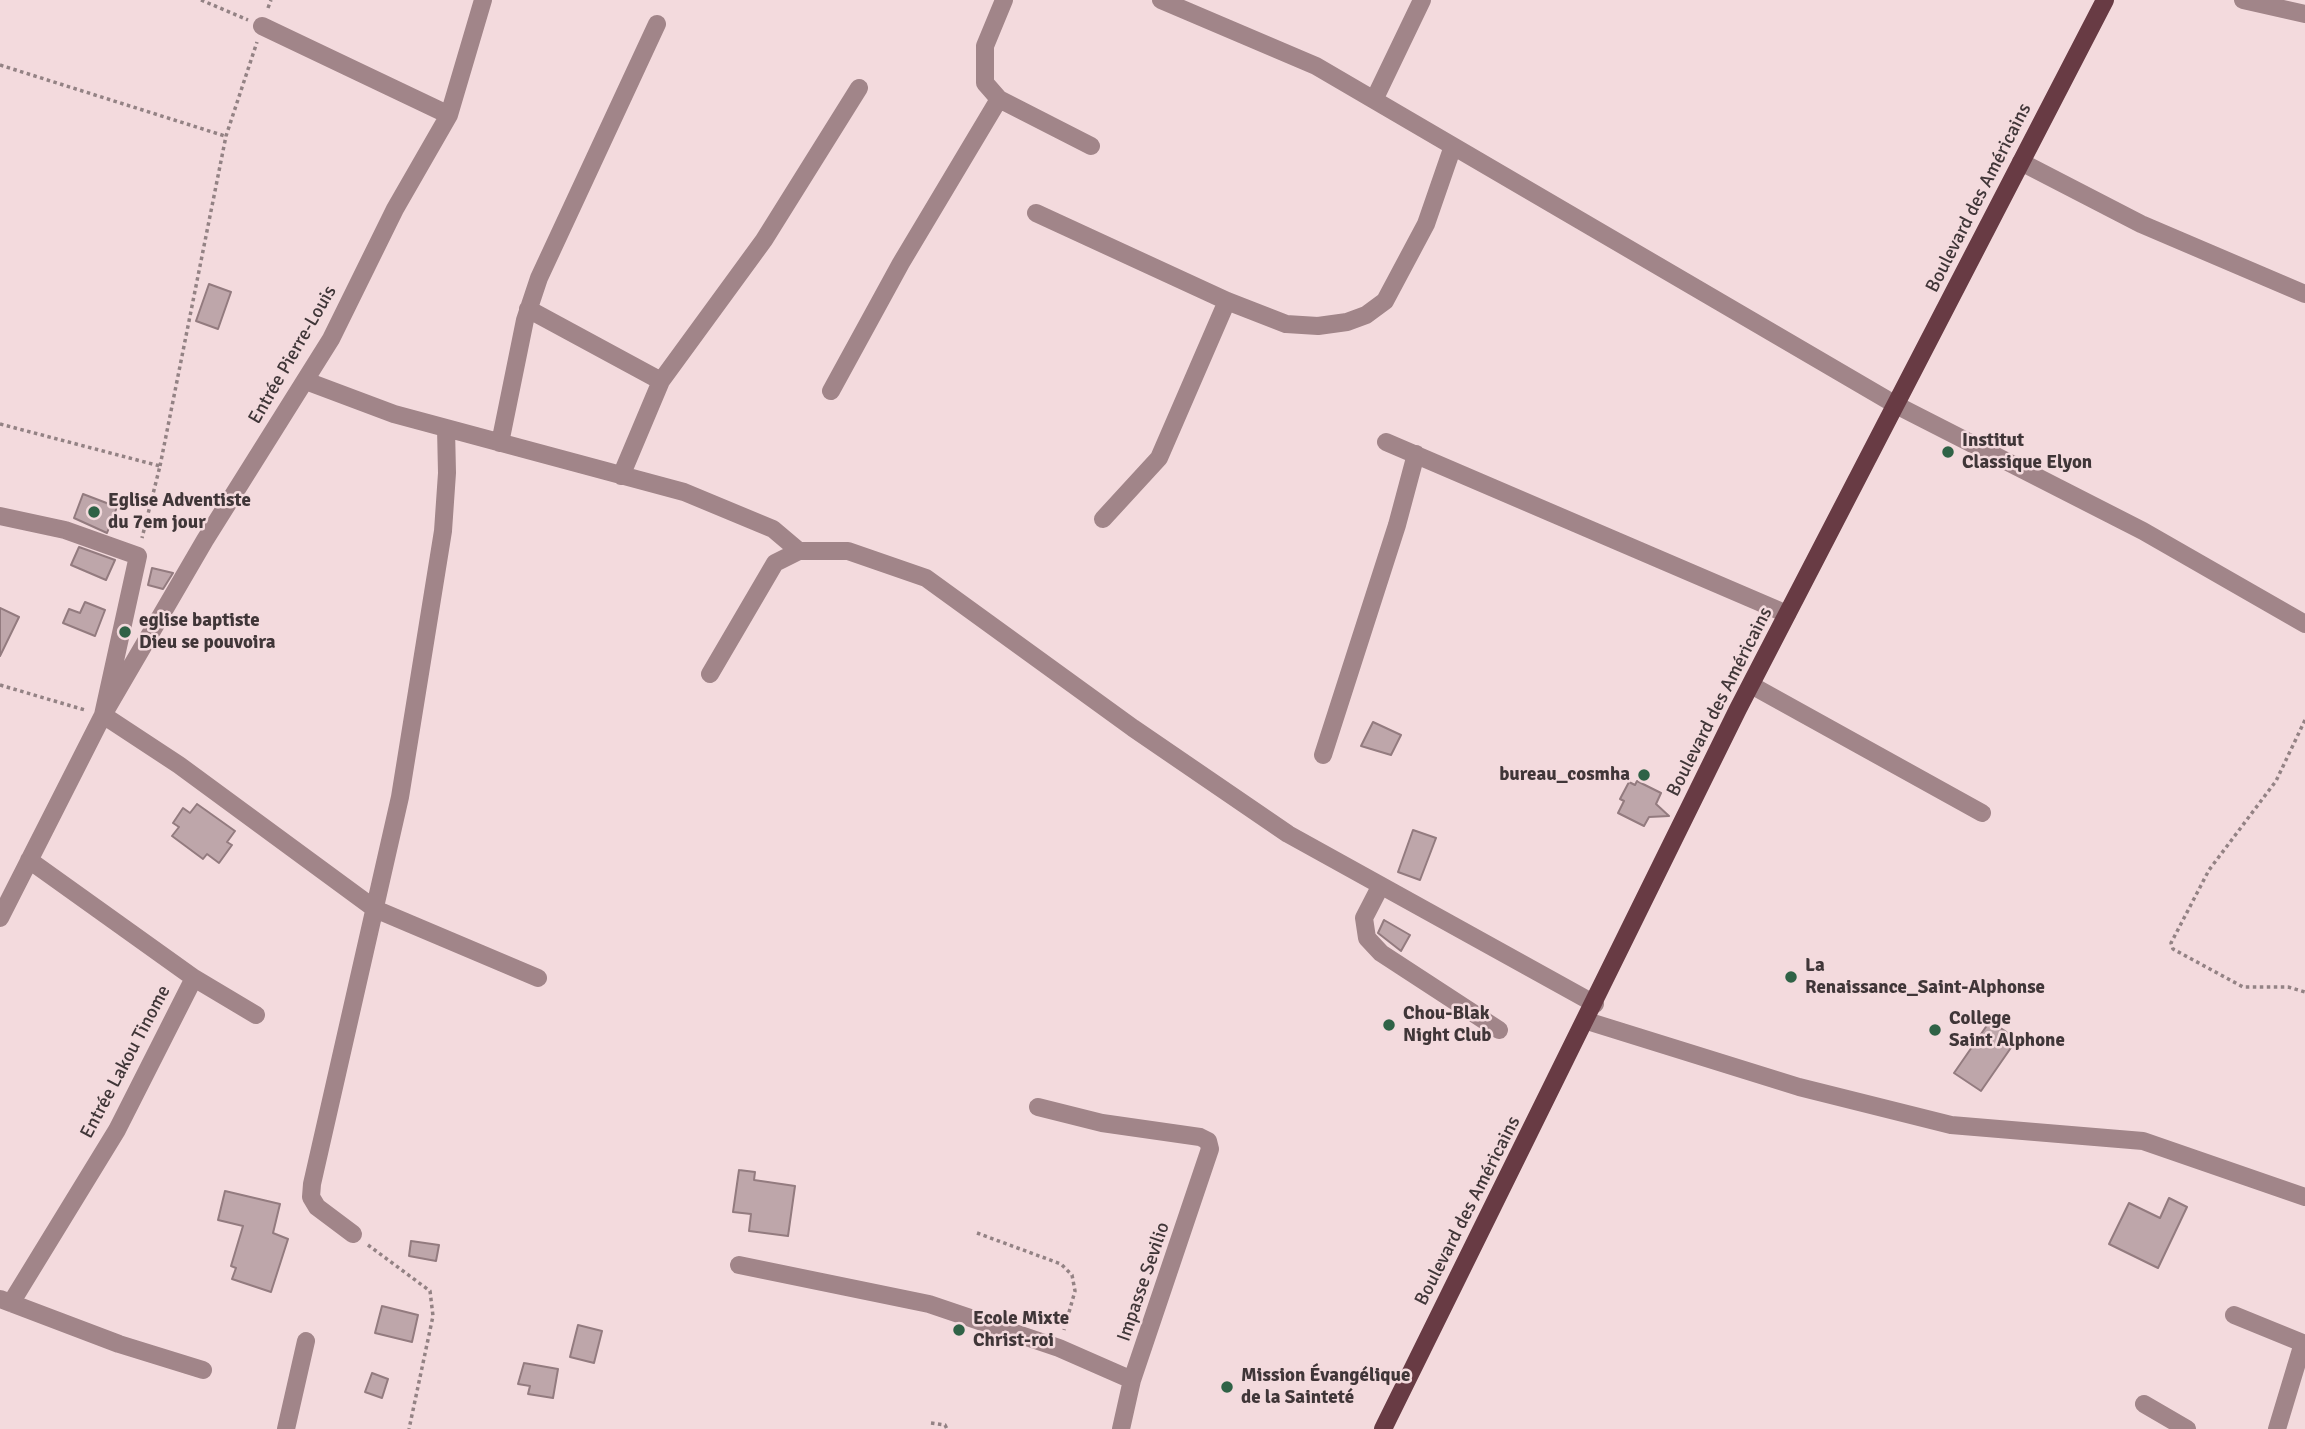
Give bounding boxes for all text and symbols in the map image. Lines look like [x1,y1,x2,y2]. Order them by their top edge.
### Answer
street label: Boulevard des Américains [1921,100,2037,296]
street label: Entrée Pierre-Louis [244,282,342,428]
place label: Institut Classique Elyon [1962,430,2092,474]
marker: Institut Classique Elyon [1940,444,1956,460]
place label: Eglise Adventiste du 7em jour [108,490,251,534]
marker: Eglise Adventiste du 7em jour [86,504,102,520]
street label: Boulevard des Américains [1662,604,1778,800]
place label: eglise baptiste Dieu se pouvoira [139,610,276,654]
marker: eglise baptiste Dieu se pouvoira [117,624,133,640]
place label: bureau_cosmha [1499,764,1630,786]
marker: bureau_cosmha [1636,767,1652,783]
place label: La Renaissance_Saint-Alphonse [1805,955,2045,999]
marker: La Renaissance_Saint-Alphonse [1783,969,1799,985]
street label: Entrée Lakou Tinome [76,982,176,1142]
place label: Chou-Blak Night Club [1403,1003,1492,1047]
place label: College Saint Alphone [1949,1008,2065,1052]
marker: Chou-Blak Night Club [1381,1017,1397,1033]
marker: College Saint Alphone [1927,1022,1943,1038]
street label: Boulevard des Américains [1410,1113,1526,1309]
street label: Impasse Sevilio [1113,1219,1175,1345]
place label: Ecole Mixte Christ-roi [973,1308,1069,1352]
marker: Ecole Mixte Christ-roi [951,1322,967,1338]
place label: Mission Évangélique de la Sainteté [1241,1365,1410,1409]
marker: Mission Évangélique de la Sainteté [1219,1379,1235,1395]

